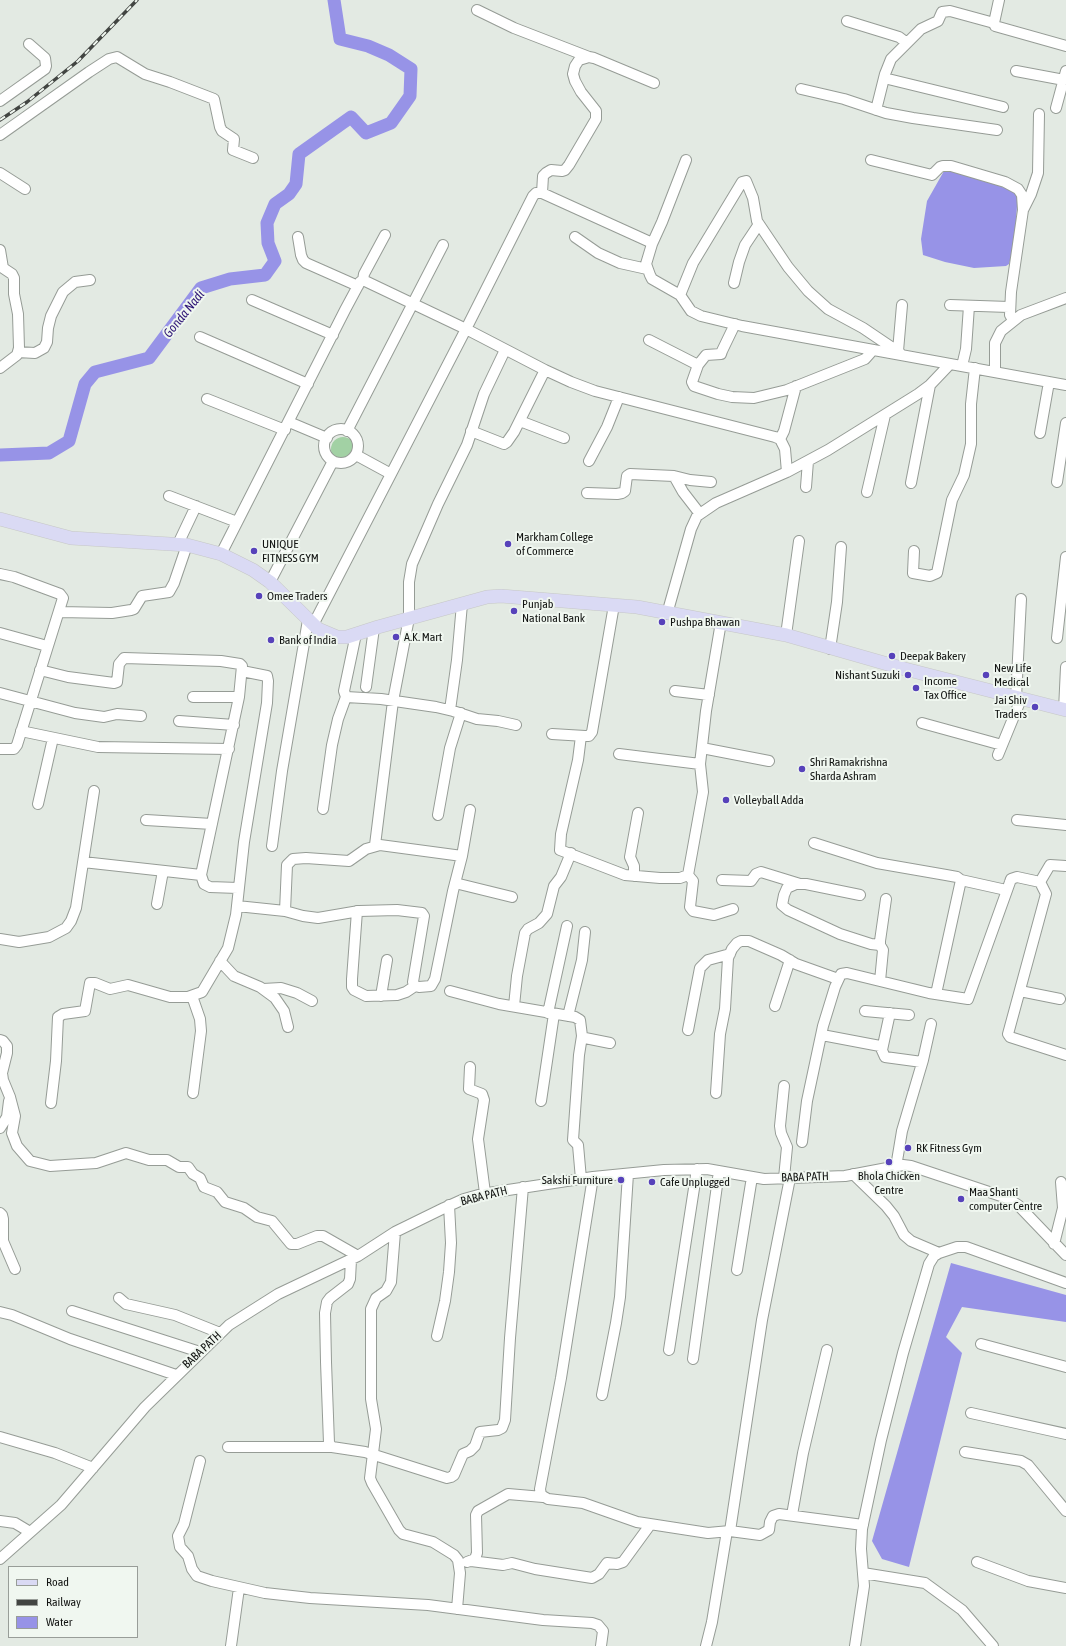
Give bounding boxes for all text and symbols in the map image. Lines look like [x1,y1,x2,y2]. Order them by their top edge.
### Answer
water label: Gonda Nadi [160,287,208,341]
place label: Markham College of Commerce [516,530,593,558]
place label: UNIQUE FITNESS GYM [262,537,319,565]
marker: Markham College of Commerce [503,539,513,549]
marker: UNIQUE FITNESS GYM [249,546,259,556]
place label: Omee Traders [267,589,327,603]
marker: Omee Traders [254,591,264,601]
place label: Punjab National Bank [522,597,585,625]
marker: Punjab National Bank [509,606,519,616]
place label: Pushpa Bhawan [670,615,740,629]
marker: Pushpa Bhawan [657,617,667,627]
place label: A.K. Mart [404,630,442,644]
marker: A.K. Mart [391,632,401,642]
place label: Bank of India [279,633,337,647]
marker: Bank of India [266,635,276,645]
place label: Deepak Bakery [900,649,966,663]
marker: Deepak Bakery [887,651,897,661]
place label: New Life Medical [994,661,1031,689]
place label: Nishant Suzuki [835,668,900,682]
marker: Nishant Suzuki [903,670,913,680]
marker: New Life Medical [981,670,991,680]
place label: Income Tax Office [924,674,967,702]
marker: Income Tax Office [911,683,921,693]
place label: Jai Shiv Traders [995,693,1027,721]
marker: Jai Shiv Traders [1030,702,1040,712]
place label: Shri Ramakrishna Sharda Ashram [810,755,888,783]
marker: Shri Ramakrishna Sharda Ashram [797,764,807,774]
place label: Volleyball Adda [734,793,804,807]
marker: Volleyball Adda [721,795,731,805]
place label: RK Fitness Gym [916,1141,982,1155]
marker: RK Fitness Gym [903,1143,913,1153]
marker: Bhola Chicken Centre [884,1157,894,1167]
street label: BABA PATH [781,1169,829,1185]
place label: Bhola Chicken Centre [858,1169,920,1197]
place label: Sakshi Furniture [542,1173,613,1187]
marker: Sakshi Furniture [616,1175,626,1185]
place label: Cafe Unplugged [660,1175,730,1189]
marker: Cafe Unplugged [647,1177,657,1187]
street label: BABA PATH [459,1183,509,1209]
place label: Maa Shanti computer Centre [969,1185,1042,1213]
marker: Maa Shanti computer Centre [956,1194,966,1204]
street label: BABA PATH [180,1328,224,1372]
legend [8,1566,138,1638]
text: Road [46,1575,69,1589]
text: Railway [46,1595,81,1609]
text: Water [46,1615,72,1629]

